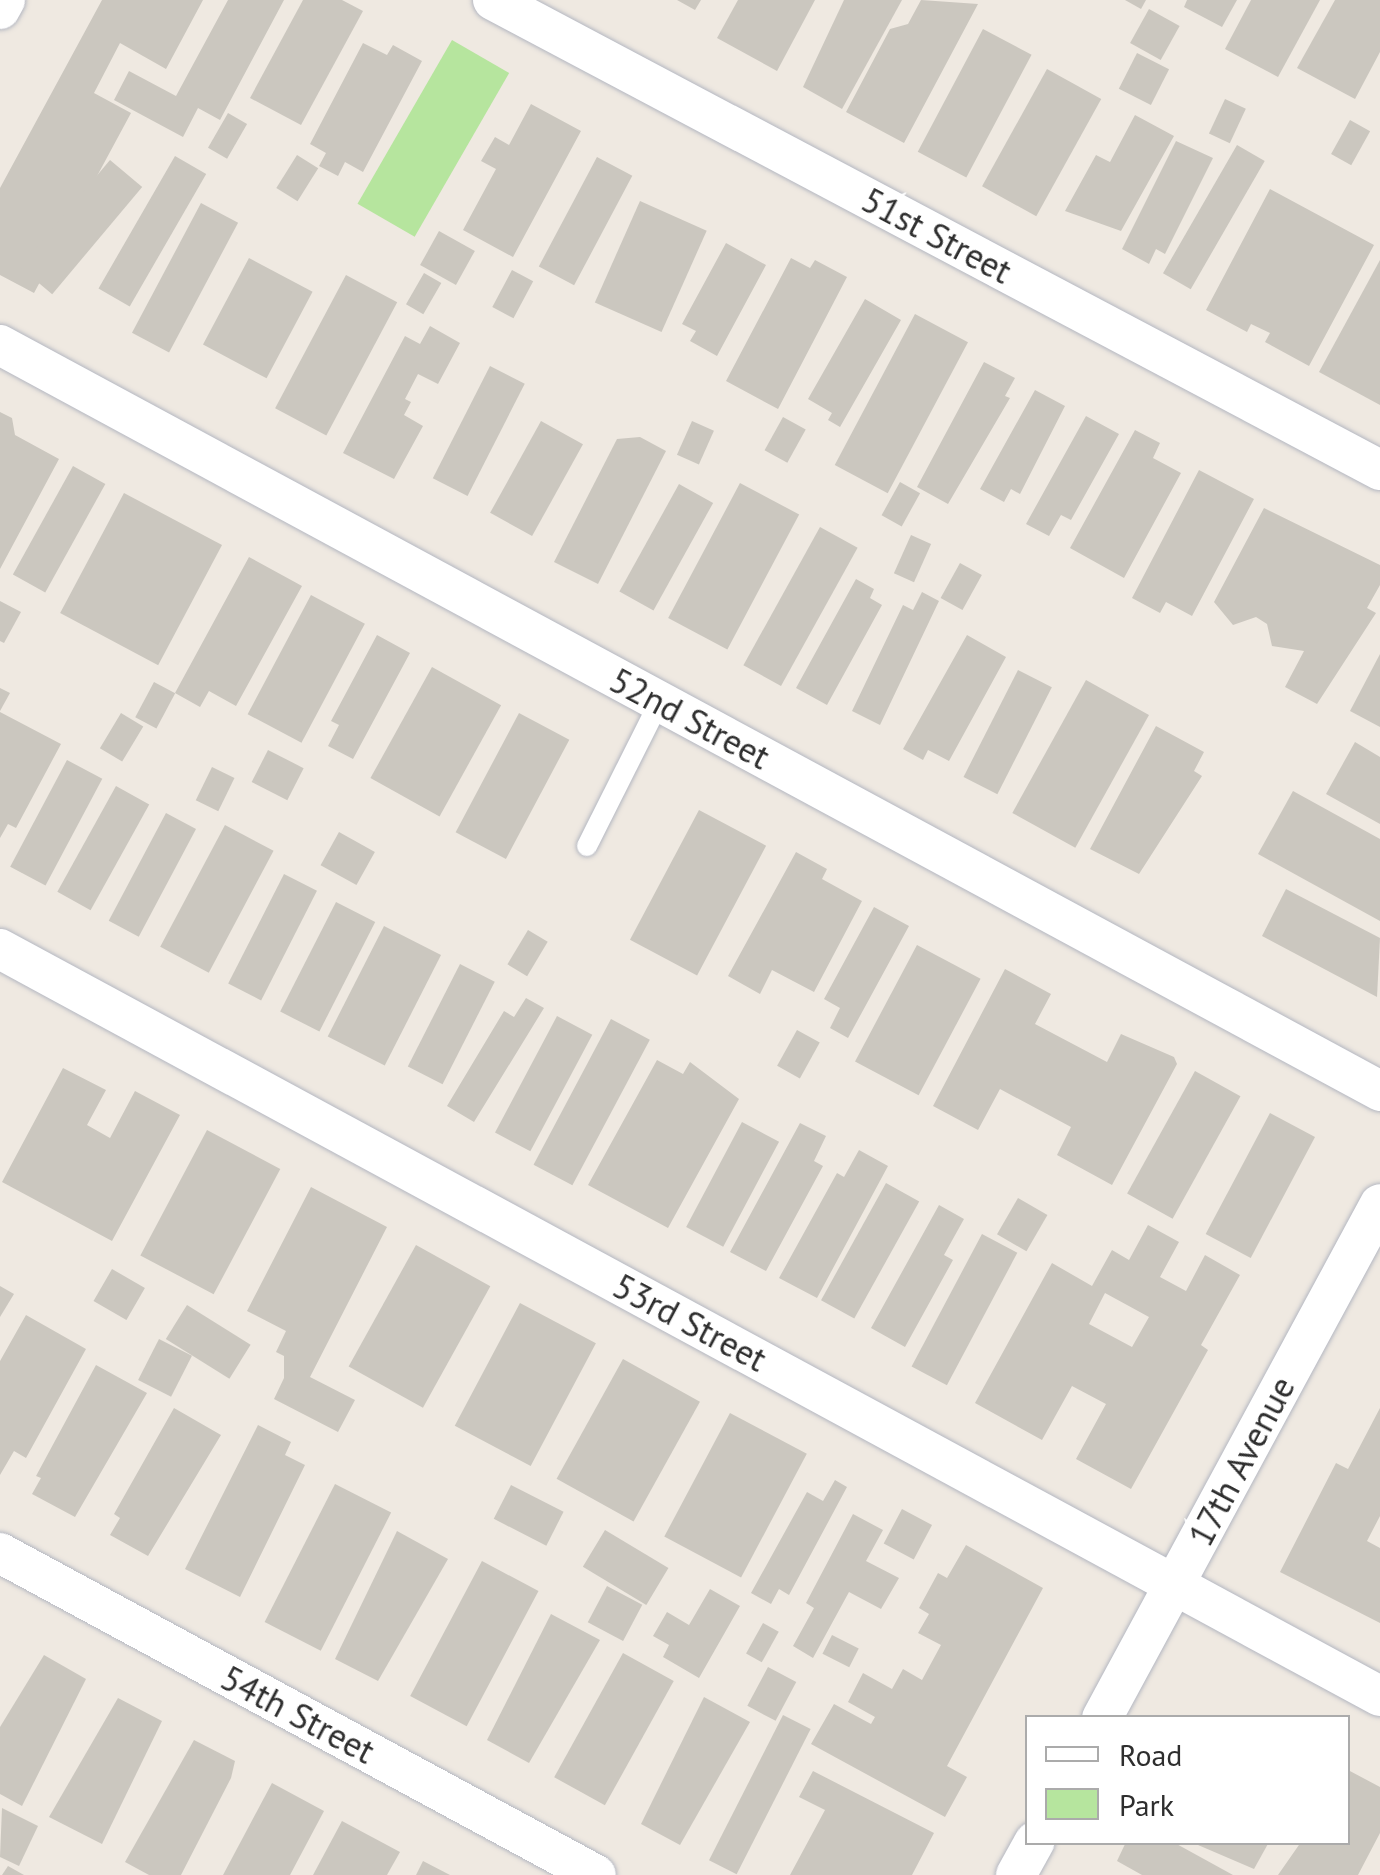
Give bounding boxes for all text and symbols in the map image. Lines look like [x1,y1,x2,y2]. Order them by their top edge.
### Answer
street label: 51st Street [855,178,1019,292]
street label: 52nd Street [603,658,777,778]
street label: 53rd Street [606,1264,774,1380]
street label: 17th Avenue [1179,1369,1303,1553]
street label: 54th Street [214,1656,382,1772]
legend [1025,1715,1350,1845]
text: Road [1119,1735,1183,1774]
text: Park [1119,1785,1174,1824]

